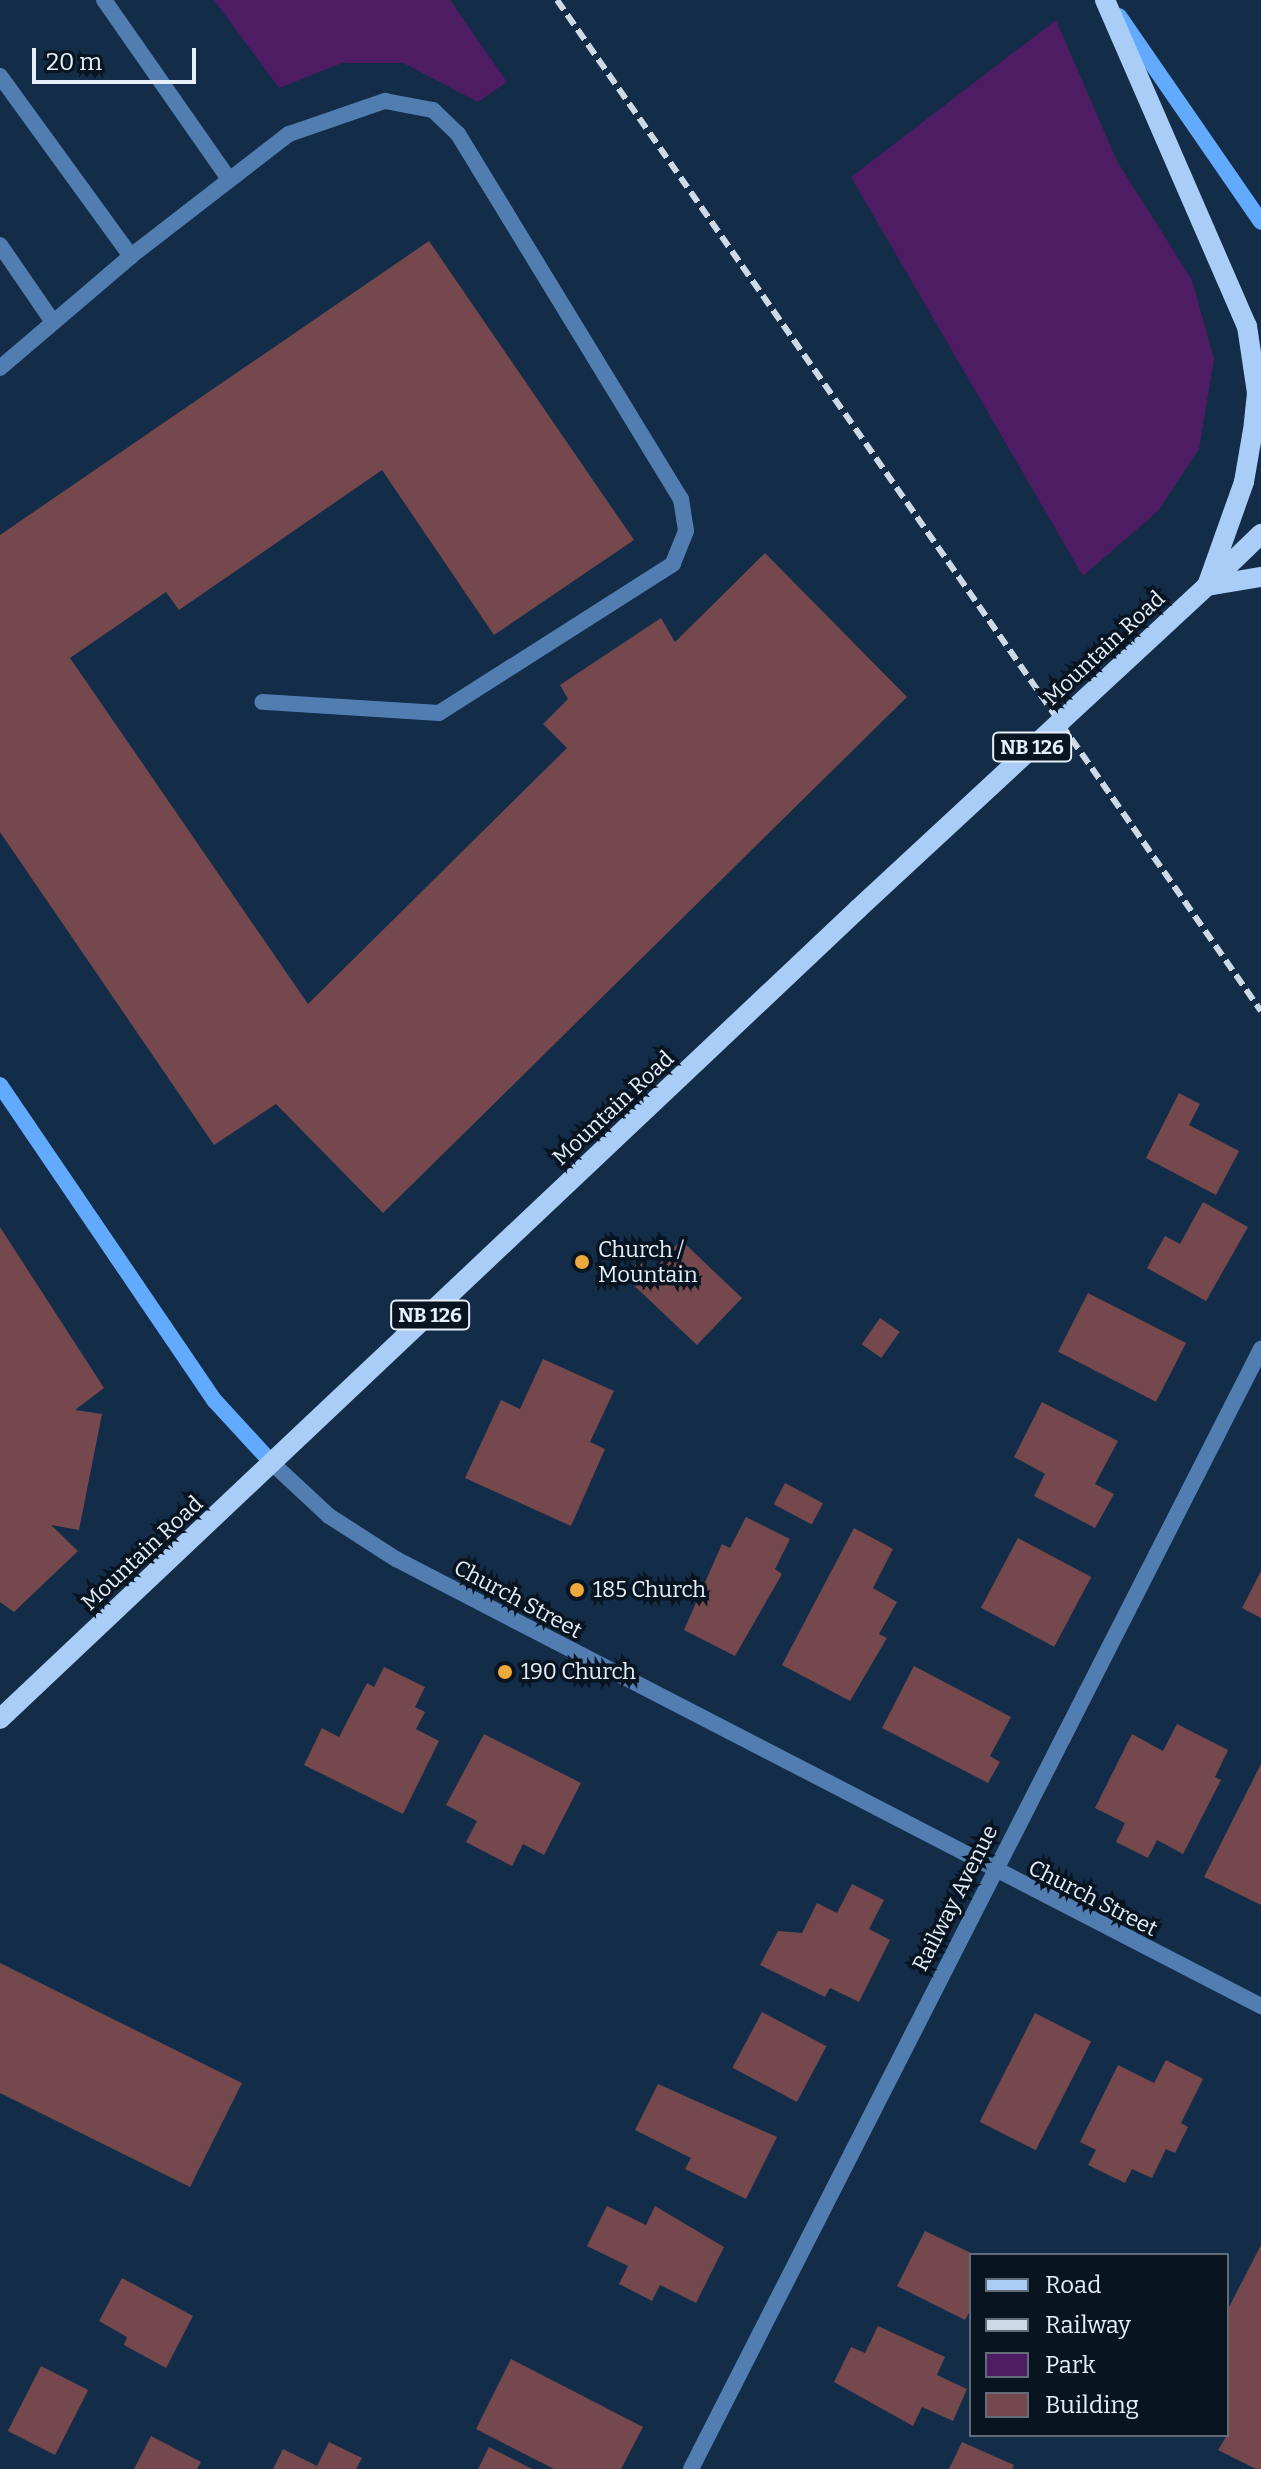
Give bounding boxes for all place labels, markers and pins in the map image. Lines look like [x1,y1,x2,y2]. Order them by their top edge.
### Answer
place label: Church / Mountain [598,1236,698,1288]
marker: Church / Mountain [573,1253,591,1271]
place label: 185 Church [593,1577,706,1603]
marker: 185 Church [568,1581,586,1599]
place label: 190 Church [521,1659,636,1685]
marker: 190 Church [496,1663,514,1681]

